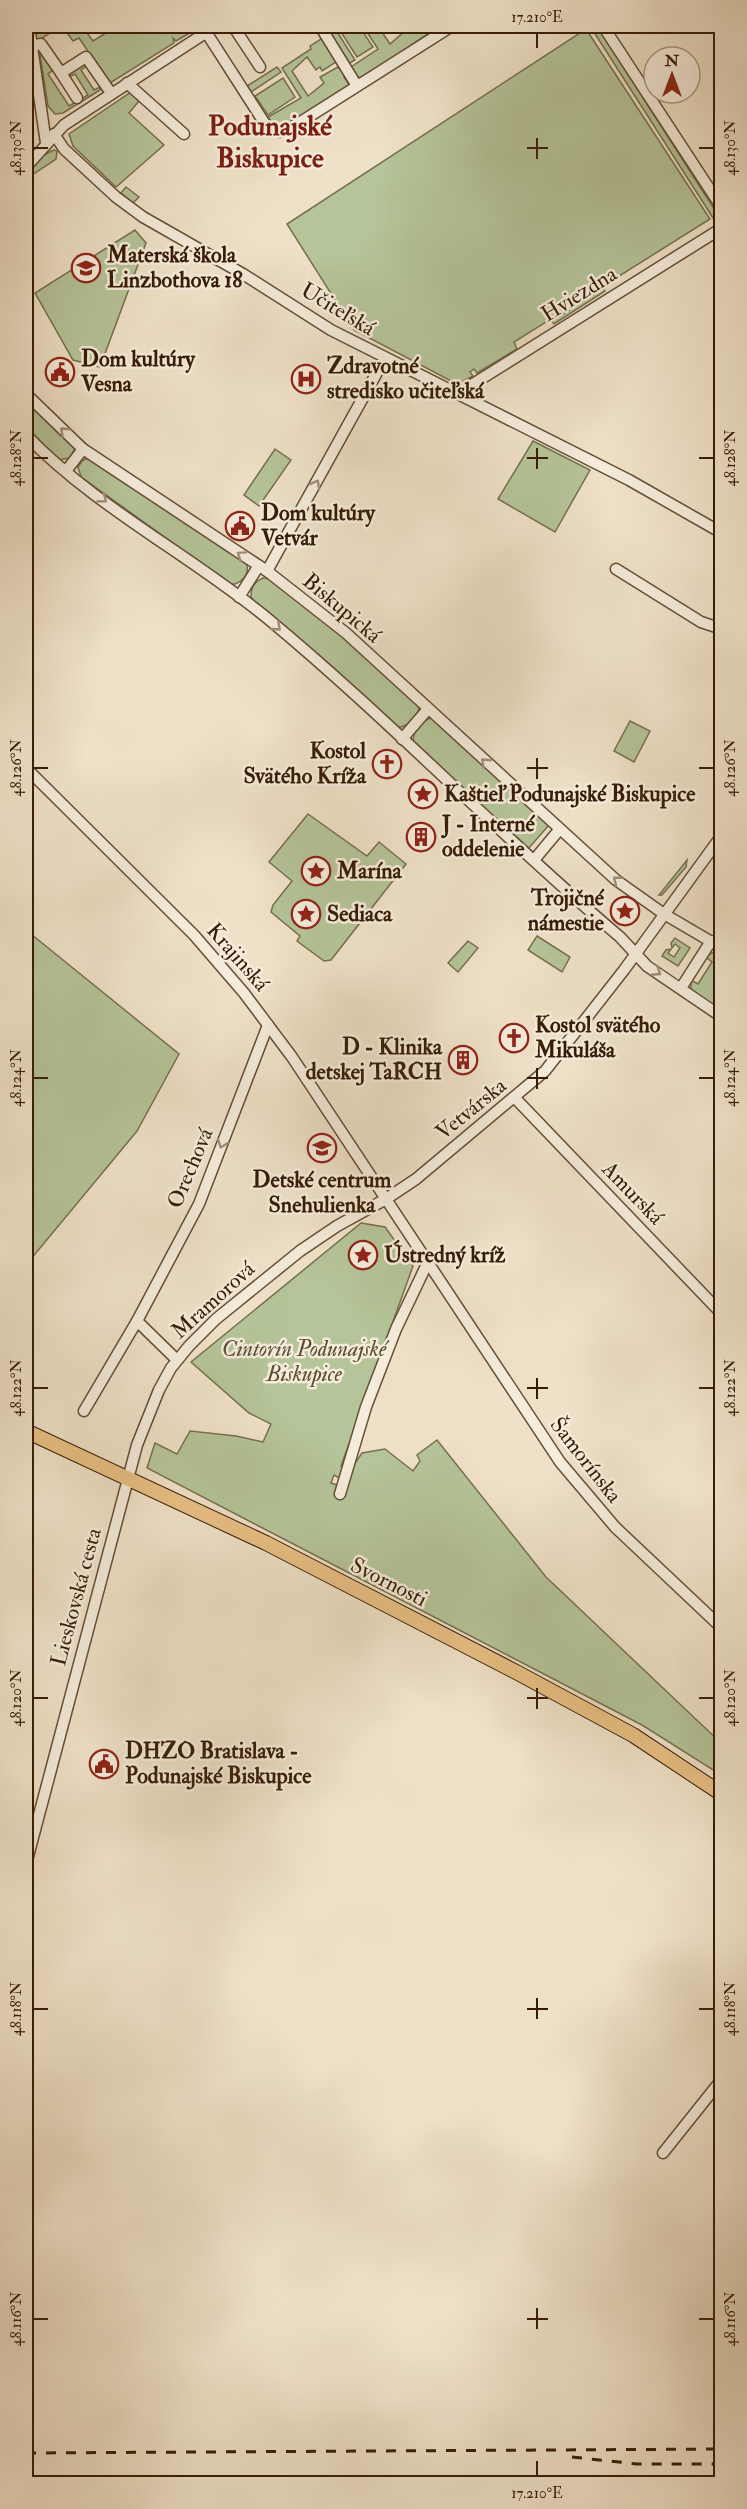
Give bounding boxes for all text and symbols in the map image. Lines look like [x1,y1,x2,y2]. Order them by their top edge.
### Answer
text: 17.210°E [511,8,563,27]
north arrow [642,45,702,105]
text: N [664,51,680,71]
district label: Podunajské Biskupice [208,109,333,176]
text: 48.130°N [7,120,26,176]
text: 48.130°N [721,120,740,176]
place label: Materská škola Linzbothova 18 [106,241,243,294]
school or university icon: Materská škola Linzbothova 18 [70,252,102,284]
street label: Hviezdna [536,259,623,328]
street label: Učiteľská [296,276,381,343]
place label: Dom kultúry Vesna [80,345,196,398]
place label: Zdravotné stredisko učiteľská [327,352,485,405]
public building icon: Dom kultúry Vesna [44,356,76,388]
hospital icon: Zdravotné stredisko učiteľská [290,363,322,395]
one-way arrow [60,427,71,438]
text: 48.128°N [7,429,26,486]
text: 48.128°N [721,429,740,486]
one-way arrow [309,480,320,490]
one-way arrow [96,492,107,503]
place label: Dom kultúry Vetvár [260,499,376,552]
public building icon: Dom kultúry Vetvár [224,510,256,542]
one-way arrow [236,551,247,562]
street label: Biskupická [296,567,388,650]
one-way arrow [270,620,281,631]
place label: Kostol Svätého Kríža [243,737,367,790]
text: 48.126°N [7,739,26,797]
text: 48.126°N [721,739,740,797]
church icon: Kostol Svätého Kríža [371,748,403,780]
one-way arrow [481,758,492,769]
place icon: Kaštieľ Podunajské Biskupice [407,778,439,810]
place label: Kaštieľ Podunajské Biskupice [444,780,696,809]
place label: J - Interné oddelenie [441,810,536,863]
building icon: J - Interné oddelenie [405,821,437,853]
place icon: Marína [300,855,332,887]
place label: Marína [336,857,403,885]
one-way arrow [612,876,623,887]
place label: Trojičné námestie [528,884,605,937]
place icon: Trojičné námestie [609,895,641,927]
place icon: Sediaca [290,898,322,930]
place label: Sediaca [327,900,393,928]
street label: Krajinská [201,917,276,998]
one-way arrow [650,965,661,976]
place label: Kostol svätého Mikuláša [534,1011,661,1064]
church icon: Kostol svätého Mikuláša [498,1022,530,1054]
place label: D - Klinika detskej TaRCH [306,1033,443,1086]
building icon: D - Klinika detskej TaRCH [447,1044,479,1076]
text: 48.124°N [7,1049,26,1107]
text: 48.124°N [721,1049,740,1107]
street label: Vetvárska [430,1071,513,1146]
street label: Orechová [161,1123,220,1212]
school or university icon: Detské centrum Snehulienka [306,1132,338,1164]
one-way arrow [217,1139,230,1149]
street label: Amurská [595,1155,671,1231]
place label: Detské centrum Snehulienka [253,1166,392,1219]
place icon: Ústredný kríž [347,1239,379,1271]
place label: Ústredný kríž [384,1239,506,1270]
street label: Mramorová [165,1254,261,1345]
park label: Cintorín Podunajské Biskupice [222,1335,390,1388]
text: 48.122°N [7,1359,26,1417]
text: 48.122°N [721,1359,740,1417]
street label: Šamorínska [544,1411,630,1509]
street label: Lieskovská cesta [44,1524,108,1669]
street label: Svornosti [346,1551,432,1613]
text: 48.120°N [7,1669,26,1727]
text: 48.120°N [721,1669,740,1727]
place label: DHZO Bratislava - Podunajské Biskupice [125,1737,312,1791]
public building icon: DHZO Bratislava - Podunajské Biskupice [88,1748,120,1780]
text: 48.118°N [7,1981,26,2036]
text: 48.118°N [721,1981,740,2036]
text: 48.116°N [7,2291,26,2346]
text: 48.116°N [721,2291,740,2346]
text: 17.210°E [511,2484,563,2503]

